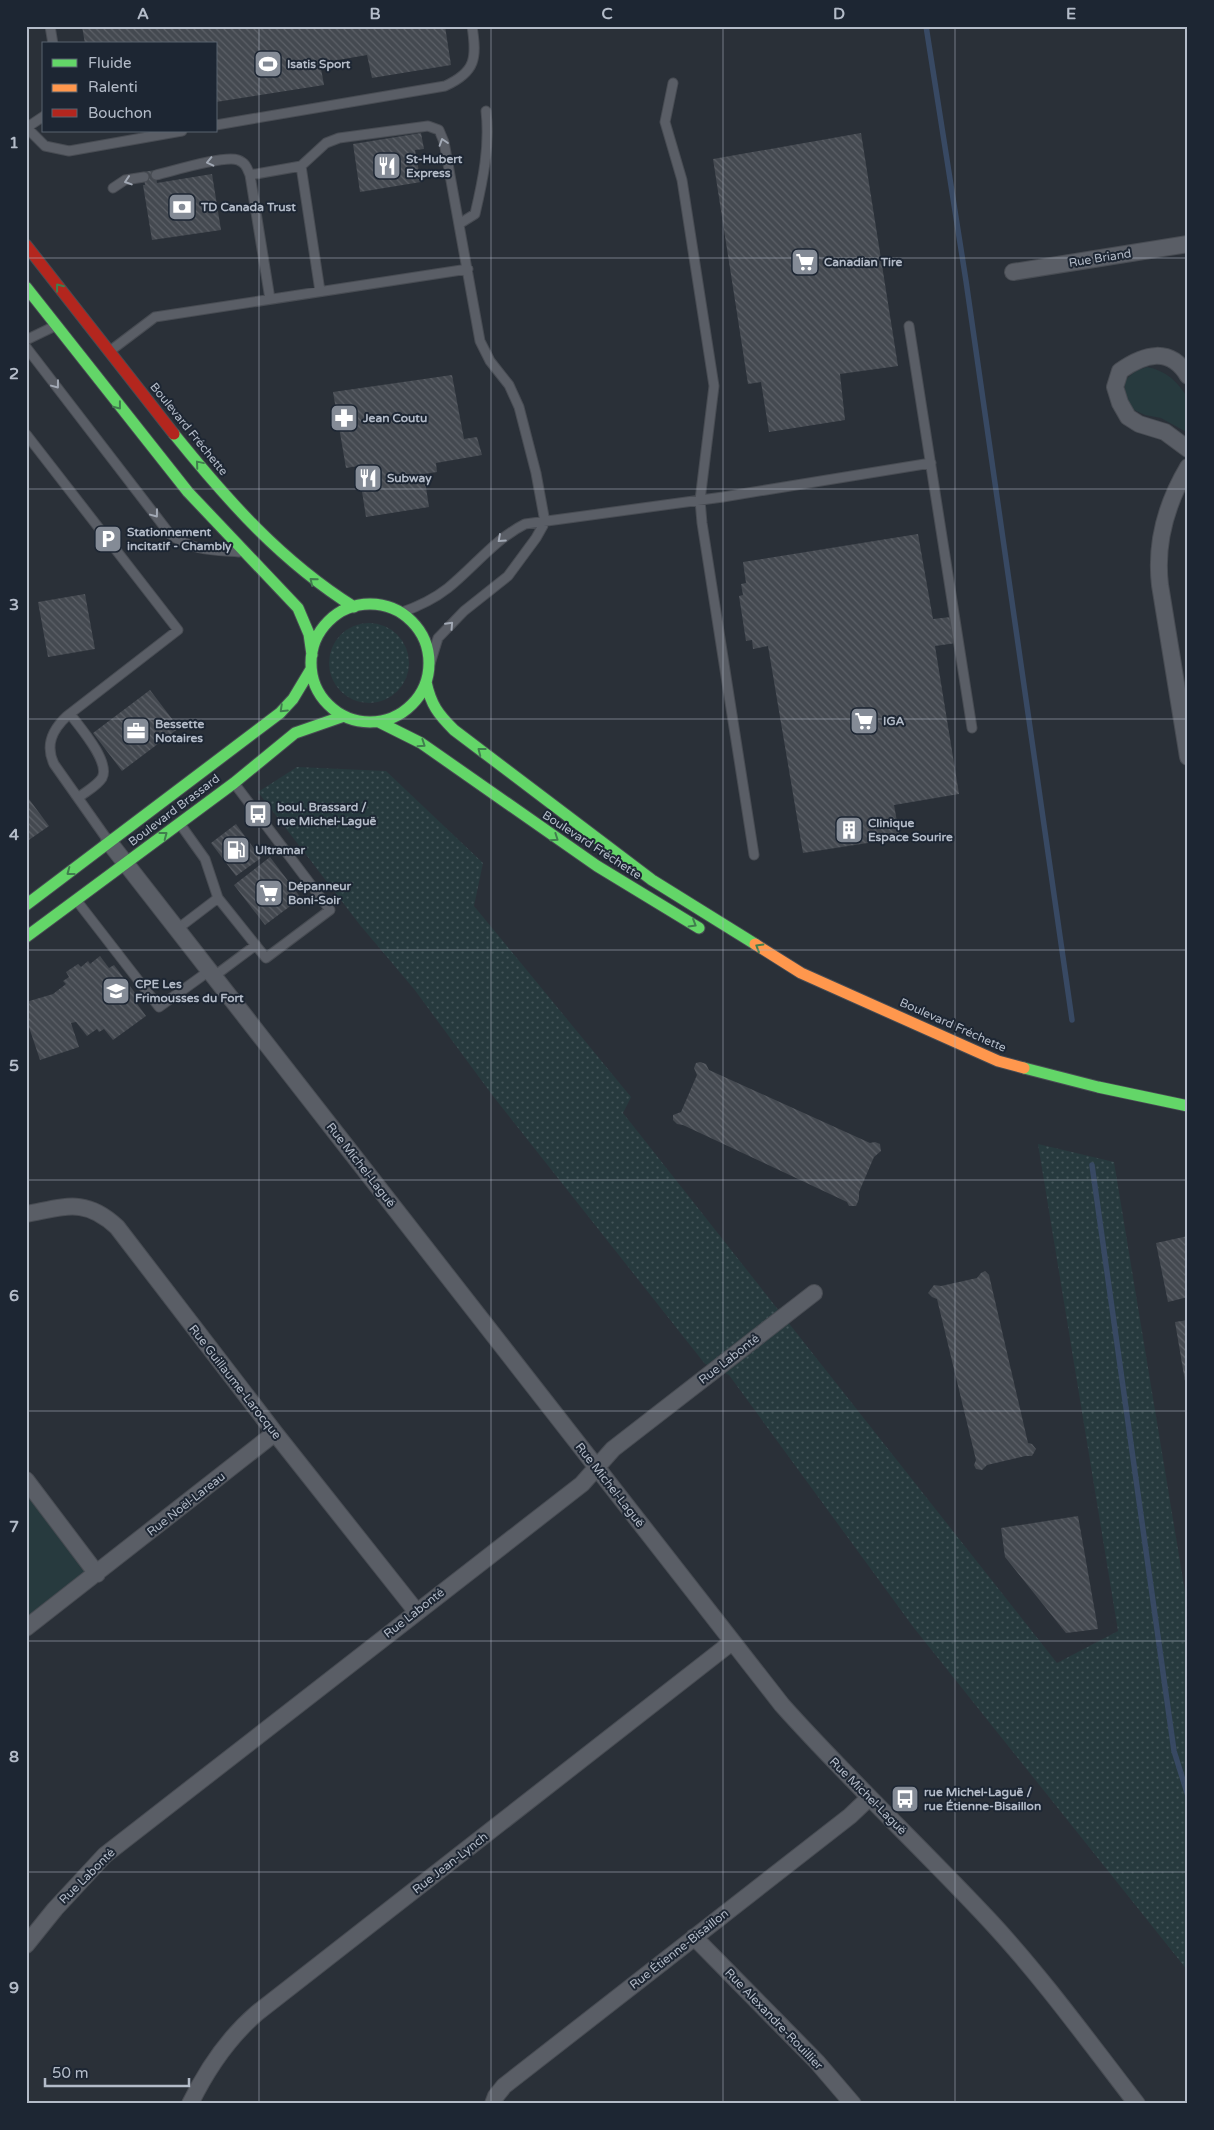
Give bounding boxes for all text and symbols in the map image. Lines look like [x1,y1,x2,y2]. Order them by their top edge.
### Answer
text: A [137,4,149,24]
text: B [369,4,381,24]
text: C [601,4,613,24]
text: D [833,4,845,24]
text: E [1066,4,1076,24]
legend [42,42,218,132]
sports icon: Isatis Sport [253,49,283,79]
text: Fluide [88,54,132,72]
place label: Isatis Sport [287,57,351,72]
text: Ralenti [88,78,138,96]
text: Bouchon [88,104,152,122]
text: 1 [9,133,19,153]
one-way arrow [439,138,449,146]
restaurant icon: St-Hubert Express [372,151,402,181]
place label: St-Hubert Express [406,152,463,181]
one-way arrow [206,156,215,167]
one-way arrow [124,175,133,185]
bank icon: TD Canada Trust [167,192,197,222]
place label: TD Canada Trust [200,200,296,214]
street label: Rue Briand [1068,246,1132,270]
supermarket icon: Canadian Tire [790,247,820,277]
place label: Canadian Tire [824,255,902,269]
one-way arrow [56,283,65,293]
text: 2 [9,364,19,384]
one-way arrow [50,379,59,389]
street label: Boulevard Fréchette [147,380,231,478]
one-way arrow [113,400,121,409]
pharmacy icon: Jean Coutu [329,403,359,433]
place label: Jean Coutu [362,411,427,425]
one-way arrow [196,461,205,470]
restaurant icon: Subway [353,463,383,493]
place label: Subway [387,471,432,486]
one-way arrow [149,508,157,517]
parking icon: Stationnement incitatif - Chambly [93,524,123,554]
place label: Stationnement incitatif - Chambly [127,525,232,554]
one-way arrow [497,534,506,543]
one-way arrow [309,577,318,586]
text: 3 [9,595,19,615]
one-way arrow [444,622,453,631]
one-way arrow [280,703,289,712]
supermarket icon: IGA [849,706,879,736]
place label: IGA [883,714,905,728]
office icon: Bessette Notaires [121,716,151,746]
place label: Bessette Notaires [155,717,204,745]
one-way arrow [417,738,426,747]
one-way arrow [478,748,487,756]
street label: Boulevard Brassard [126,771,222,849]
bus stop icon: boul. Brassard / rue Michel-Laguë [243,799,273,829]
place label: boul. Brassard / rue Michel-Laguë [277,800,376,829]
street label: Boulevard Fréchette [540,808,644,882]
building icon: Clinique Espace Sourire [834,815,864,845]
place label: Clinique Espace Sourire [868,816,953,845]
text: 4 [9,825,19,845]
one-way arrow [158,832,168,841]
one-way arrow [549,832,559,841]
fuel station icon: Ultramar [221,835,251,865]
place label: Ultramar [255,843,306,857]
one-way arrow [67,866,76,874]
supermarket icon: Dépanneur Boni-Soir [254,878,284,908]
place label: Dépanneur Boni-Soir [288,879,352,907]
one-way arrow [687,918,696,928]
one-way arrow [756,944,765,954]
school or university icon: CPE Les Frimousses du Fort [101,976,131,1006]
place label: CPE Les Frimousses du Fort [135,977,244,1005]
street label: Boulevard Fréchette [897,995,1009,1055]
text: 5 [9,1056,19,1076]
street label: Rue Michel-Laguë [324,1120,398,1210]
text: 6 [9,1286,19,1306]
street label: Rue Guillaume-Larocque [186,1322,284,1442]
street label: Rue Labonté [696,1331,762,1387]
street label: Rue Michel-Laguë [573,1440,647,1530]
street label: Rue Noël-Lareau [144,1469,228,1539]
text: 7 [9,1517,19,1537]
street label: Rue Labonté [381,1585,447,1641]
text: 8 [9,1747,19,1767]
street label: Rue Michel-Laguë [827,1755,910,1838]
bus stop icon: rue Michel-Laguë / rue Étienne-Bisaillon [890,1784,920,1814]
place label: rue Michel-Laguë / rue Étienne-Bisaillon [924,1785,1041,1813]
street label: Rue Jean-Lynch [410,1829,490,1897]
street label: Rue Labonté [56,1845,118,1907]
street label: Rue Étienne-Bisaillon [627,1906,731,1992]
street label: Rue Alexandre-Rouillier [722,1966,826,2073]
text: 9 [9,1978,19,1998]
scale bar [45,2055,189,2087]
text: 50 m [52,2064,89,2082]

